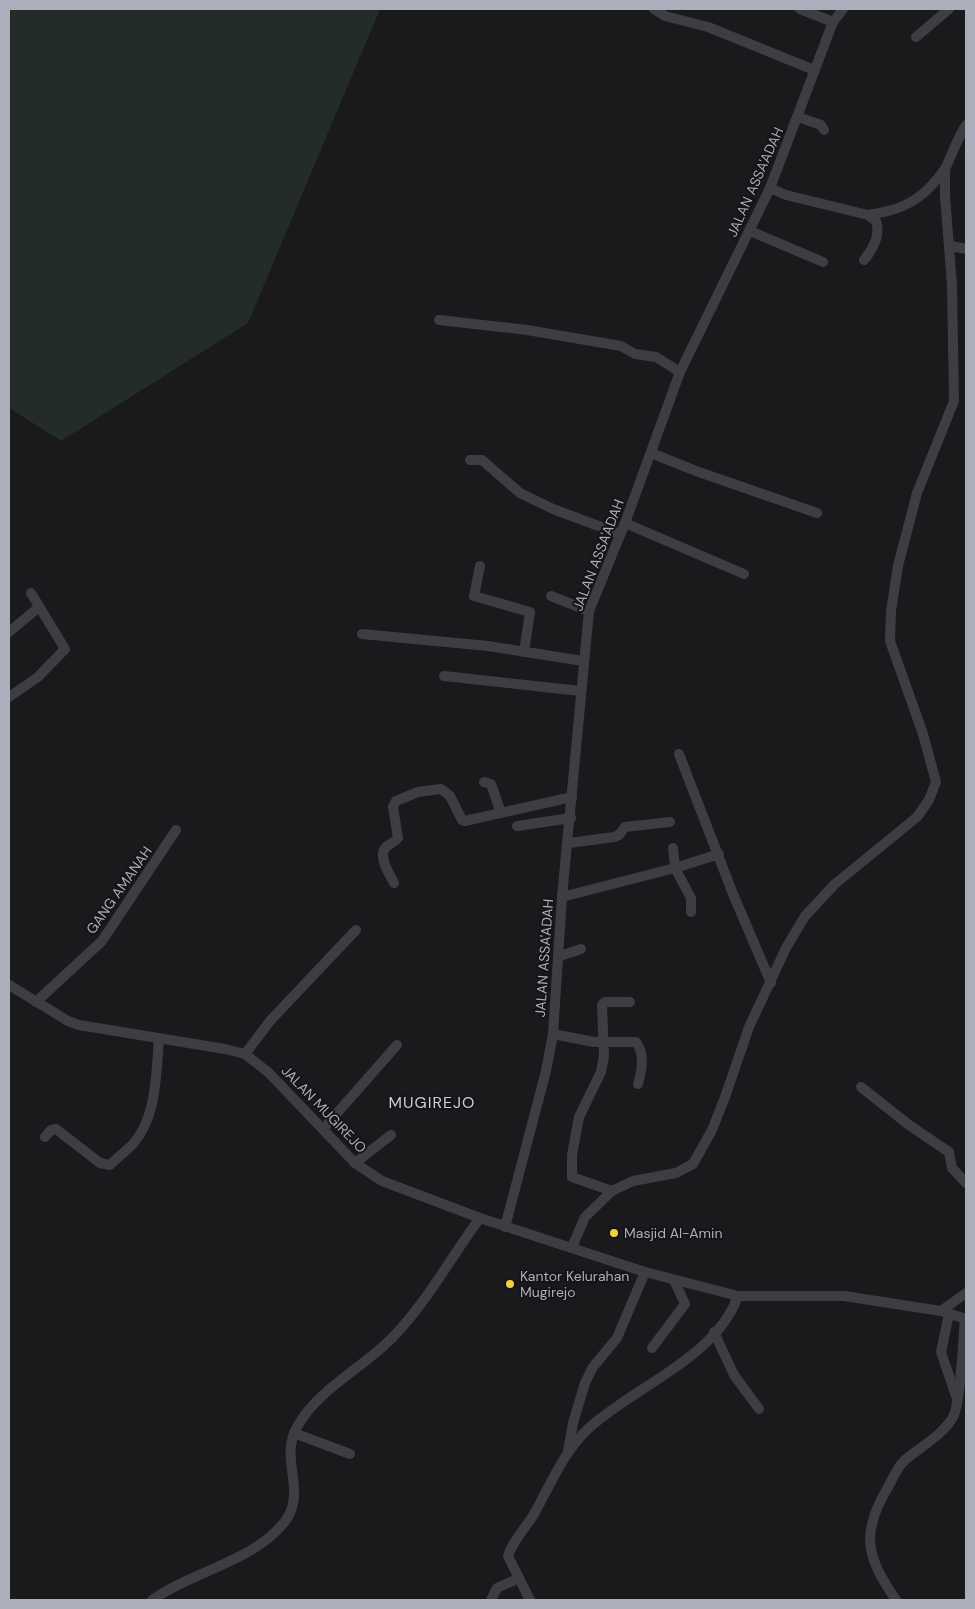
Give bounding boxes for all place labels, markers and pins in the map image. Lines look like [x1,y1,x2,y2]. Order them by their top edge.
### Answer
place label: Masjid Al-Amin [624,1224,722,1242]
marker: Masjid Al-Amin [608,1227,620,1239]
place label: Kantor Kelurahan Mugirejo [520,1267,629,1301]
marker: Kantor Kelurahan Mugirejo [504,1278,516,1290]

